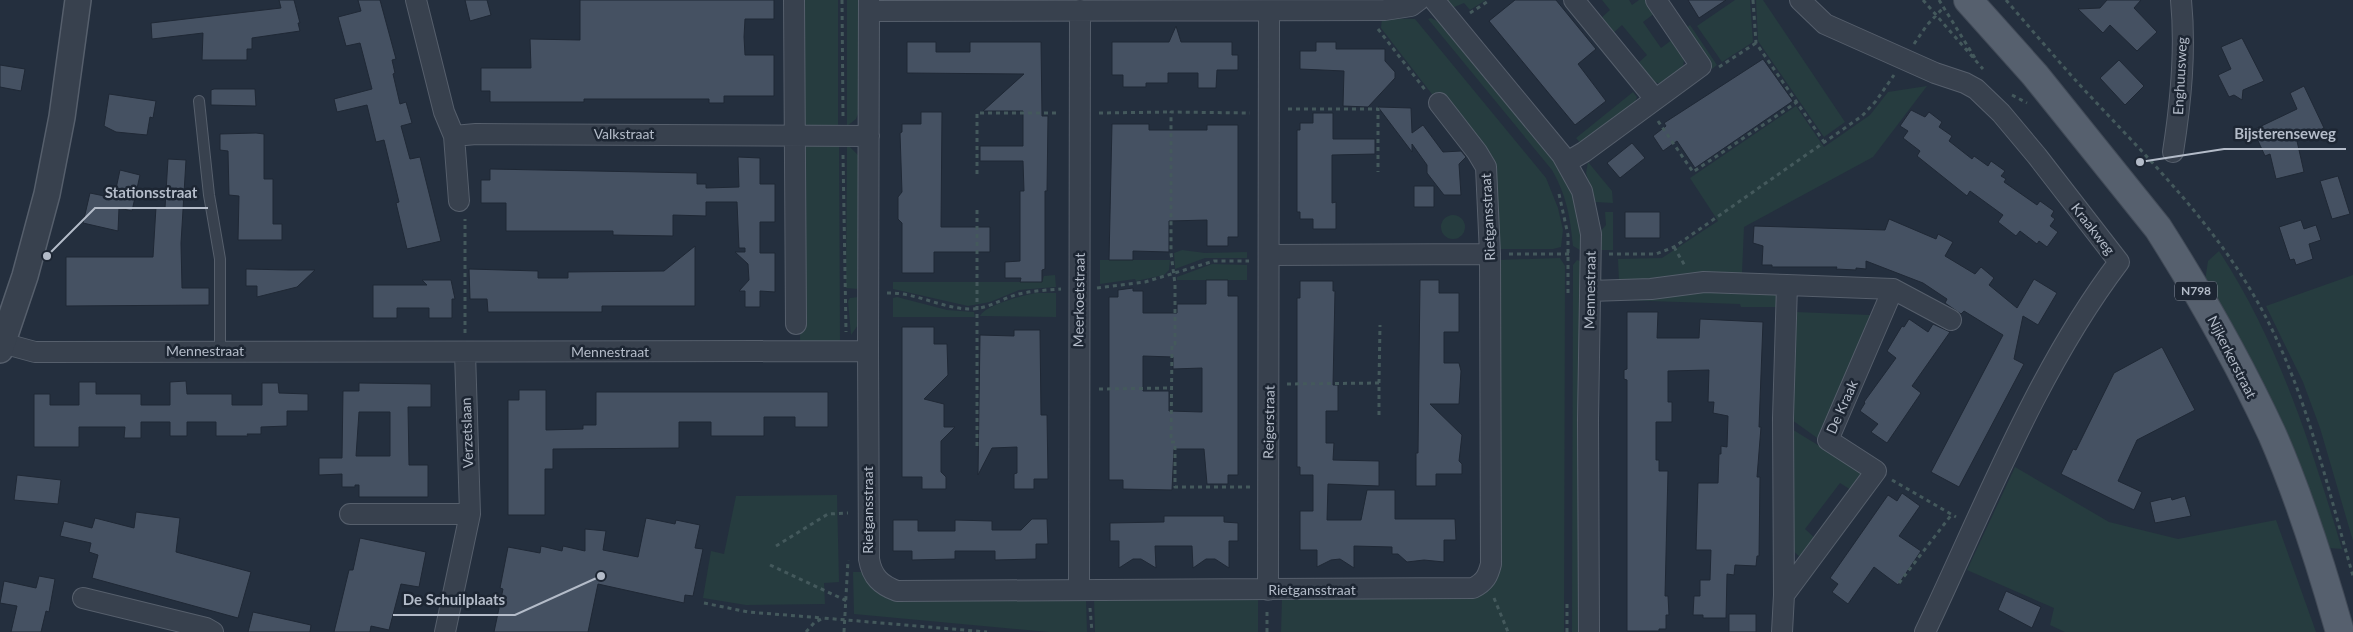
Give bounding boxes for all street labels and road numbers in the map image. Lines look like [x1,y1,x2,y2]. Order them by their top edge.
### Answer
street label: Enghuusweg [2169,37,2190,115]
street label: Valkstraat [594,125,654,142]
street label: Rietgansstraat [1477,173,1498,261]
street label: Kraakweg [2068,199,2119,258]
street label: Mennestraat [1580,251,1599,329]
street label: Meerkoetstraat [1069,253,1088,347]
road number: N798 [2175,282,2217,300]
street label: Nijkerkerstraat [2204,313,2261,401]
street label: Mennestraat [166,342,244,359]
street label: Mennestraat [571,343,649,360]
street label: De Kraak [1822,377,1861,436]
street label: Reigerstraat [1259,385,1278,459]
street label: Verzetslaan [457,397,476,469]
street label: Rietgansstraat [859,466,876,554]
street label: Rietgansstraat [1268,581,1356,598]

